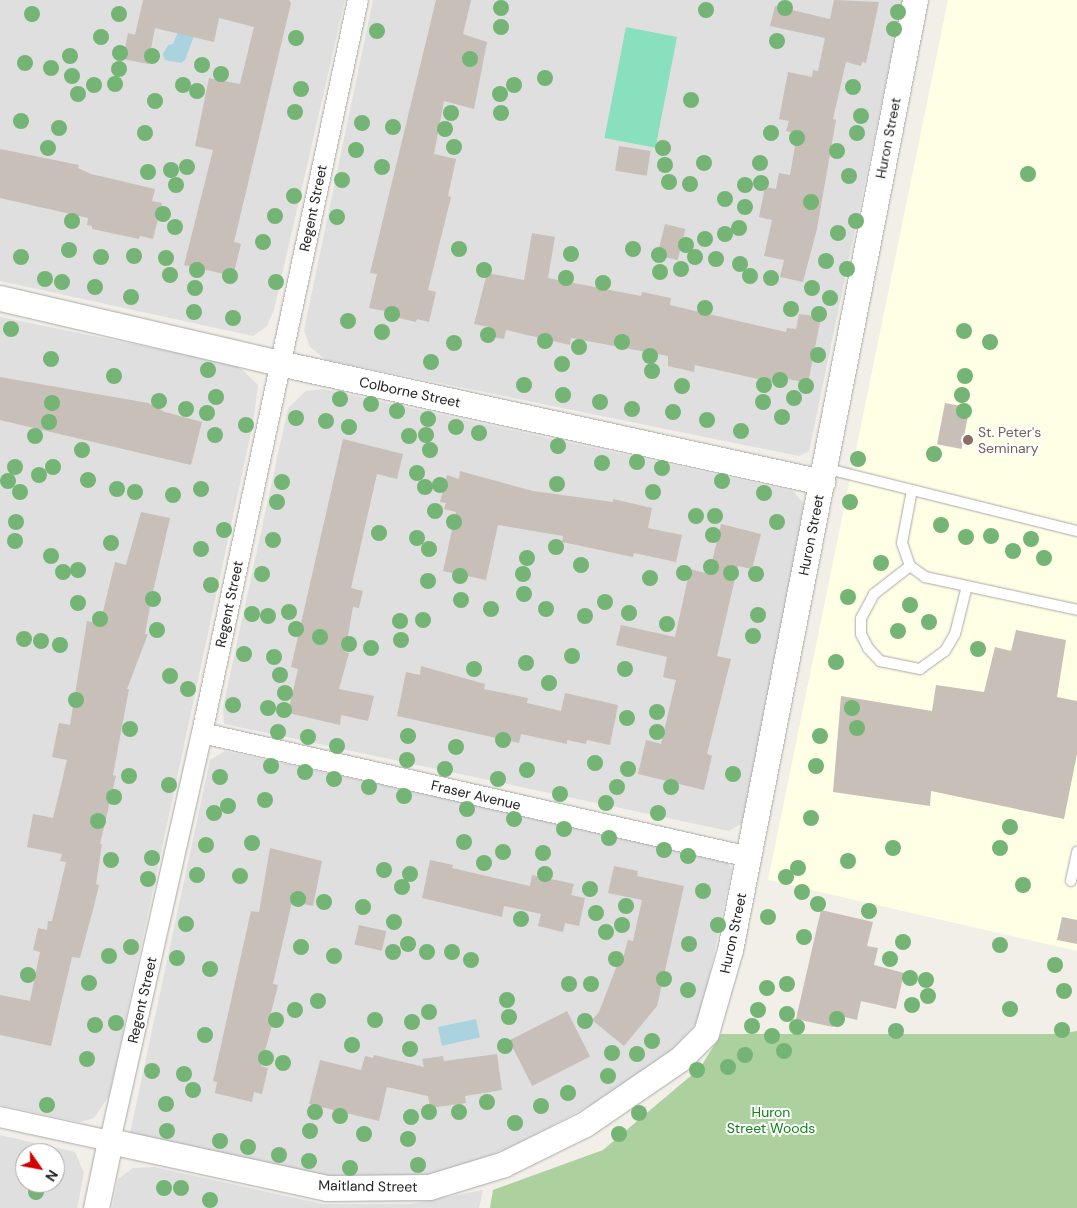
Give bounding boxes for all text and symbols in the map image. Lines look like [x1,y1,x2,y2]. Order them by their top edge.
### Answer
street label: Huron Street [872,96,904,180]
street label: Regent Street [296,163,330,253]
street label: Colborne Street [358,373,462,411]
place label: St. Peter's Seminary [978,424,1041,457]
marker: St. Peter's Seminary [962,434,974,446]
street label: Huron Street [795,493,827,577]
street label: Regent Street [212,559,246,649]
street label: Fraser Avenue [429,776,523,814]
street label: Huron Street [716,891,750,975]
street label: Regent Street [124,955,160,1045]
park label: Huron Street Woods [727,1104,815,1136]
north arrow [15,1143,65,1193]
text: N [41,1166,62,1185]
street label: Maitland Street [318,1177,418,1195]

